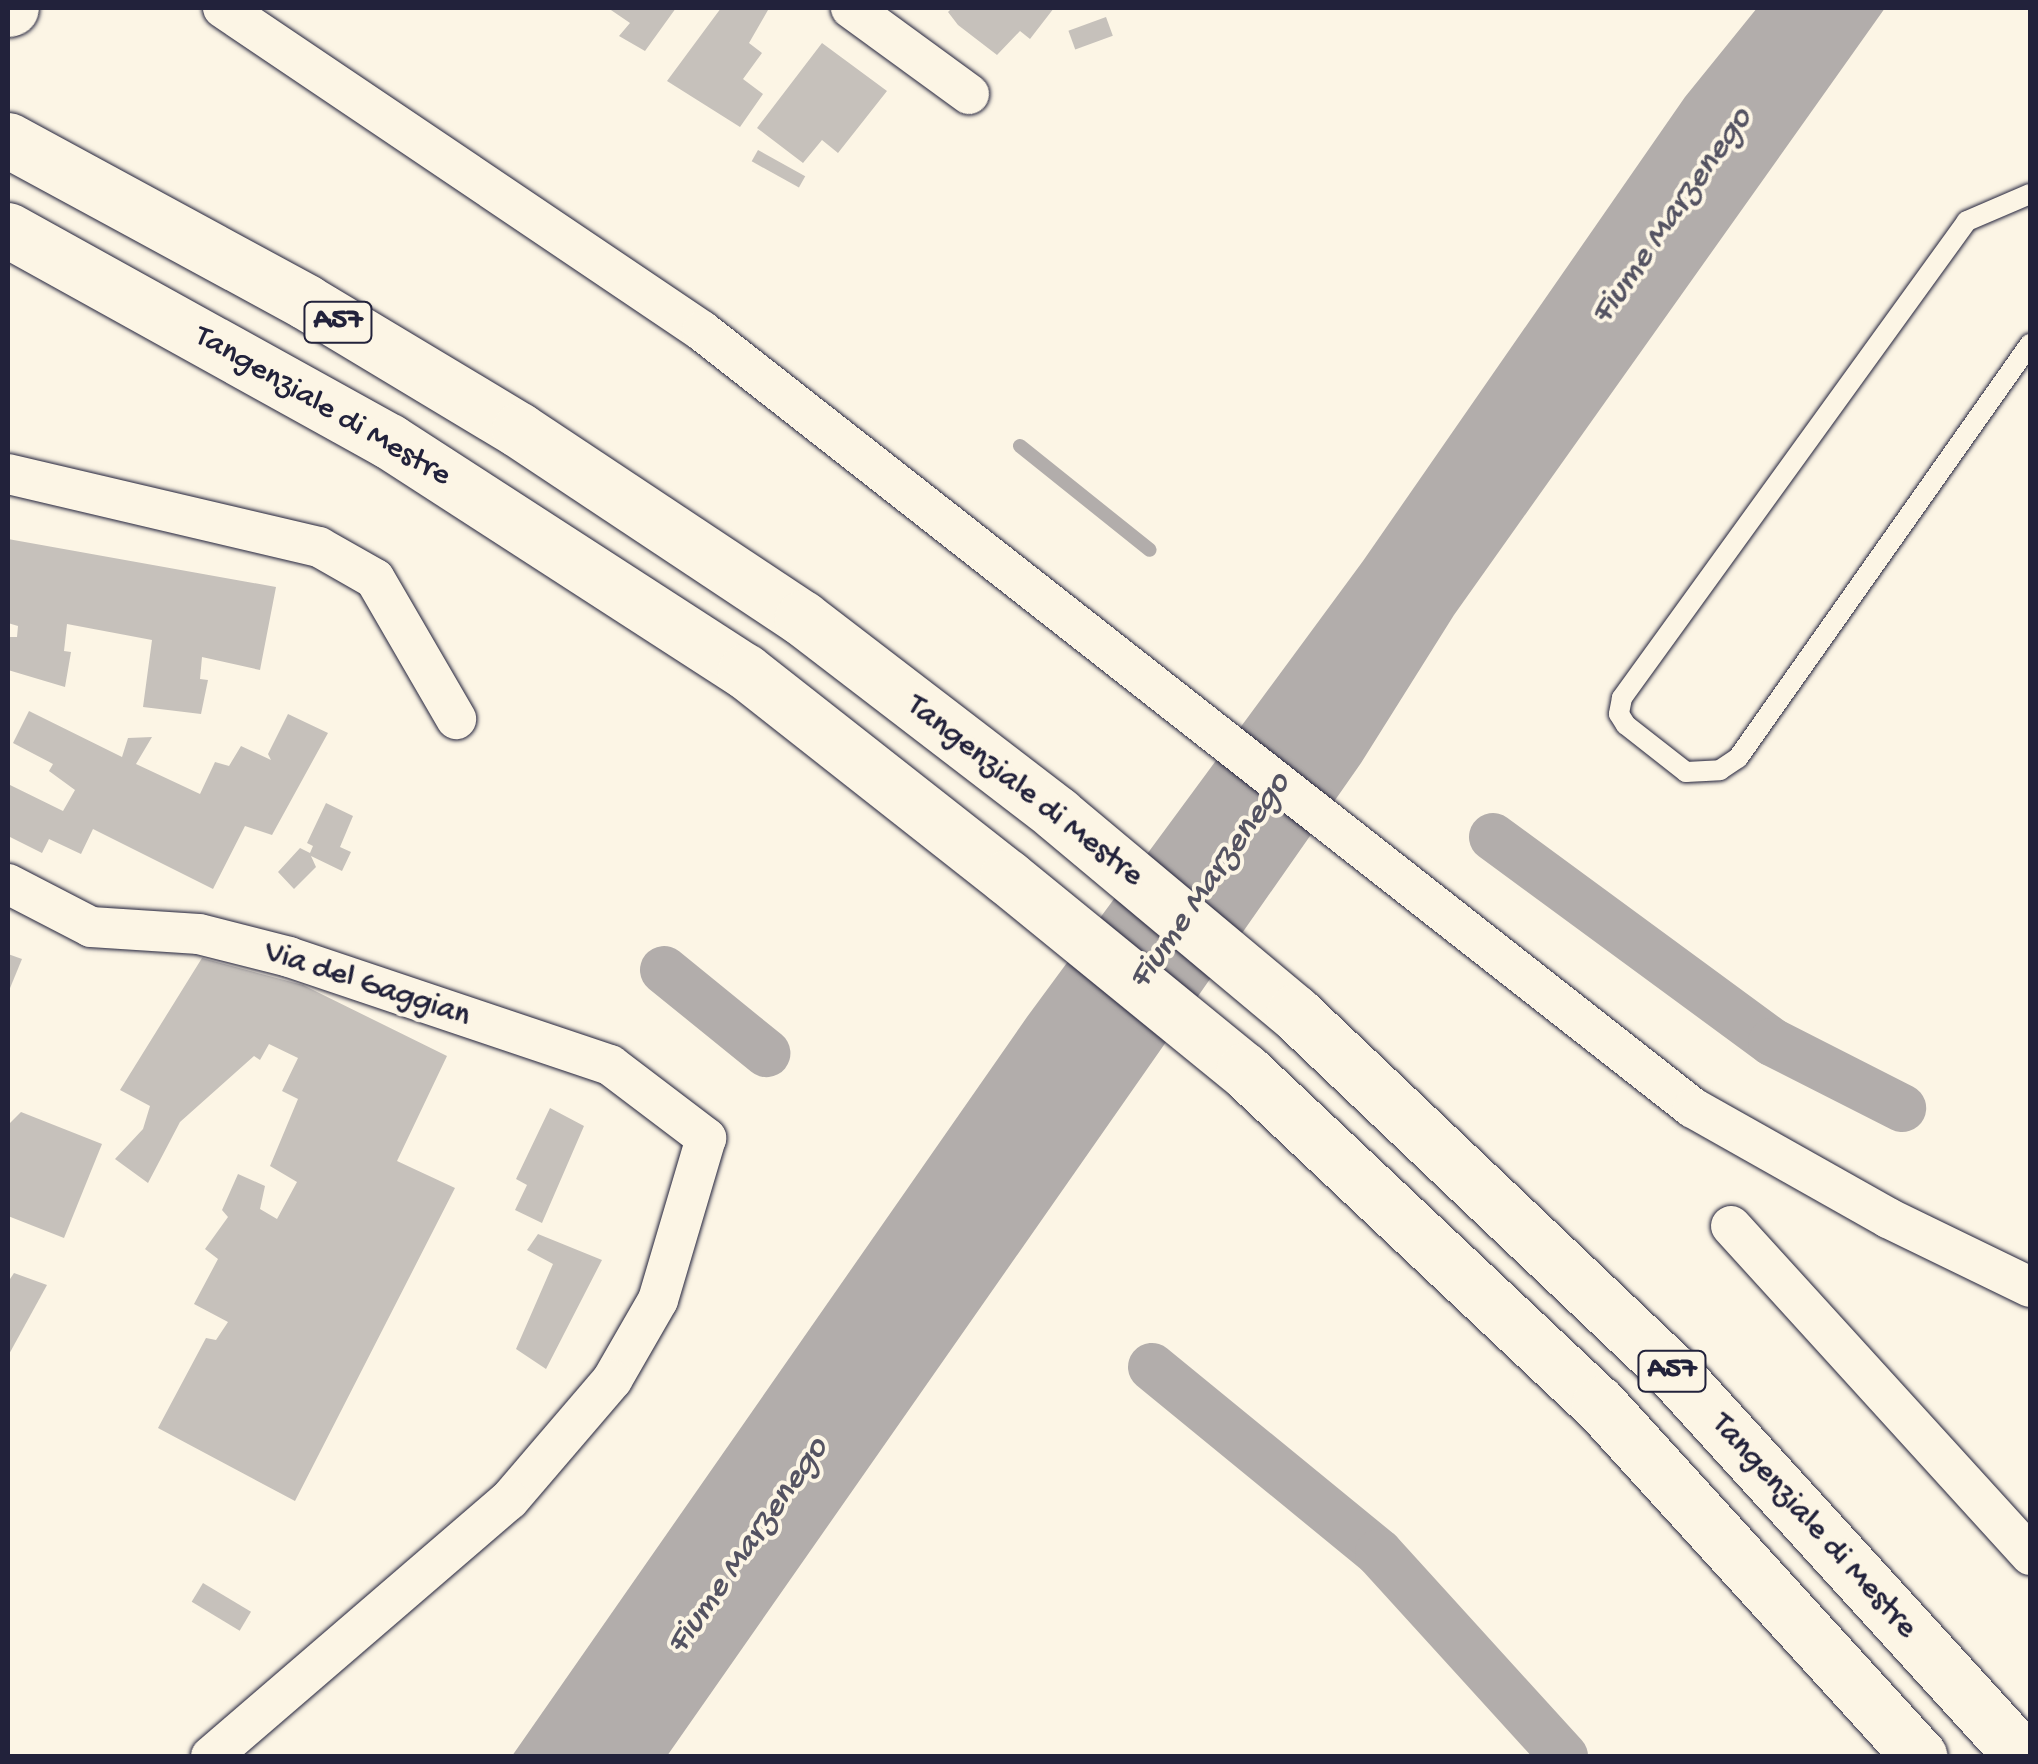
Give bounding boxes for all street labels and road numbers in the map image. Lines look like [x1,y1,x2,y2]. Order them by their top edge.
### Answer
road number: A57 [303,297,373,347]
street label: Tangenziale di Mestre [187,318,457,496]
street label: Tangenziale di Mestre [898,688,1150,896]
street label: Via del Gaggian [259,934,475,1036]
road number: A57 [1637,1346,1707,1396]
street label: Tangenziale di Mestre [1702,1406,1924,1648]

